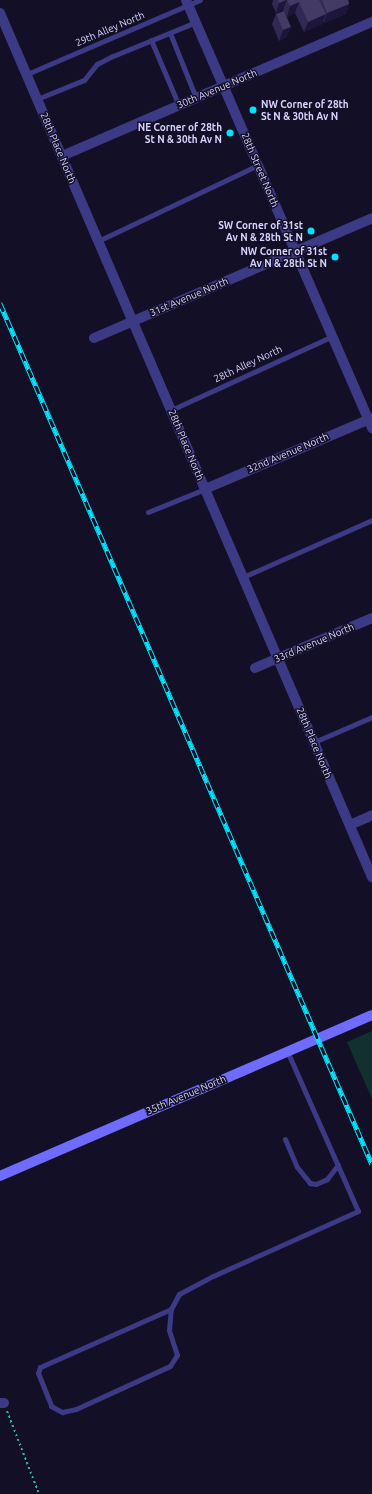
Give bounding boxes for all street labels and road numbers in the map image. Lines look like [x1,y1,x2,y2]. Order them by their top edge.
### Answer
street label: 29th Alley North [74,9,146,49]
street label: 30th Avenue North [175,67,259,111]
street label: 28th Place North [38,111,78,185]
street label: 28th Street North [239,131,281,209]
street label: 31st Avenue North [148,275,230,319]
street label: 28th Alley North [212,343,284,385]
street label: 28th Place North [166,408,206,482]
street label: 32nd Avenue North [245,430,331,476]
street label: 33rd Avenue North [272,621,356,665]
street label: 28th Place North [294,706,334,780]
street label: 35th Avenue North [144,1073,228,1117]

